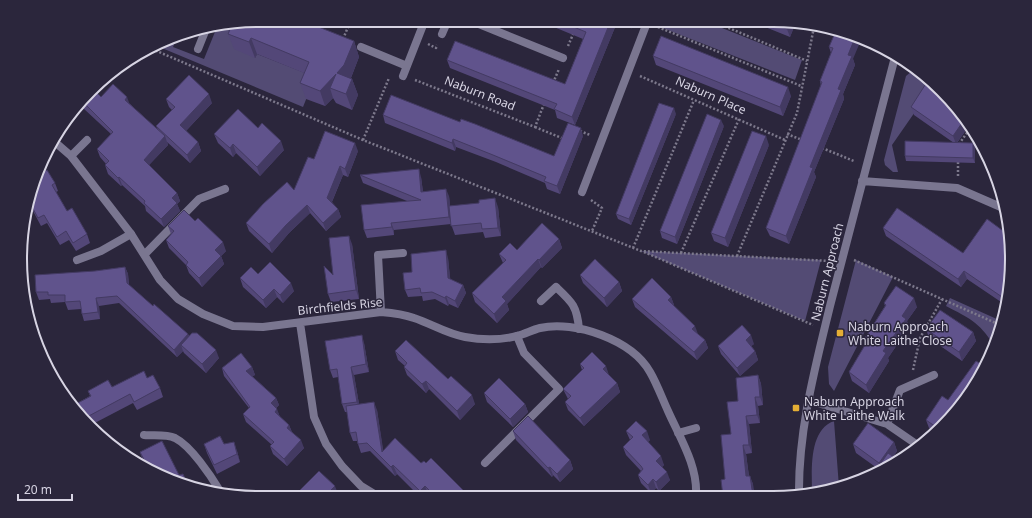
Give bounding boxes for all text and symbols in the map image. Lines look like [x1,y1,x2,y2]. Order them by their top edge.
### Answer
street label: Naburn Road [442,72,518,114]
street label: Naburn Place [673,72,749,118]
street label: Naburn Approach [807,221,847,323]
street label: Birchfields Rise [297,293,383,319]
place label: Naburn Approach White Laithe Close [848,318,952,349]
marker: Naburn Approach White Laithe Close [835,328,845,338]
place label: Naburn Approach White Laithe Walk [804,393,905,424]
marker: Naburn Approach White Laithe Walk [791,403,801,413]
scale bar [18,476,72,502]
text: 20 m [24,481,52,498]

